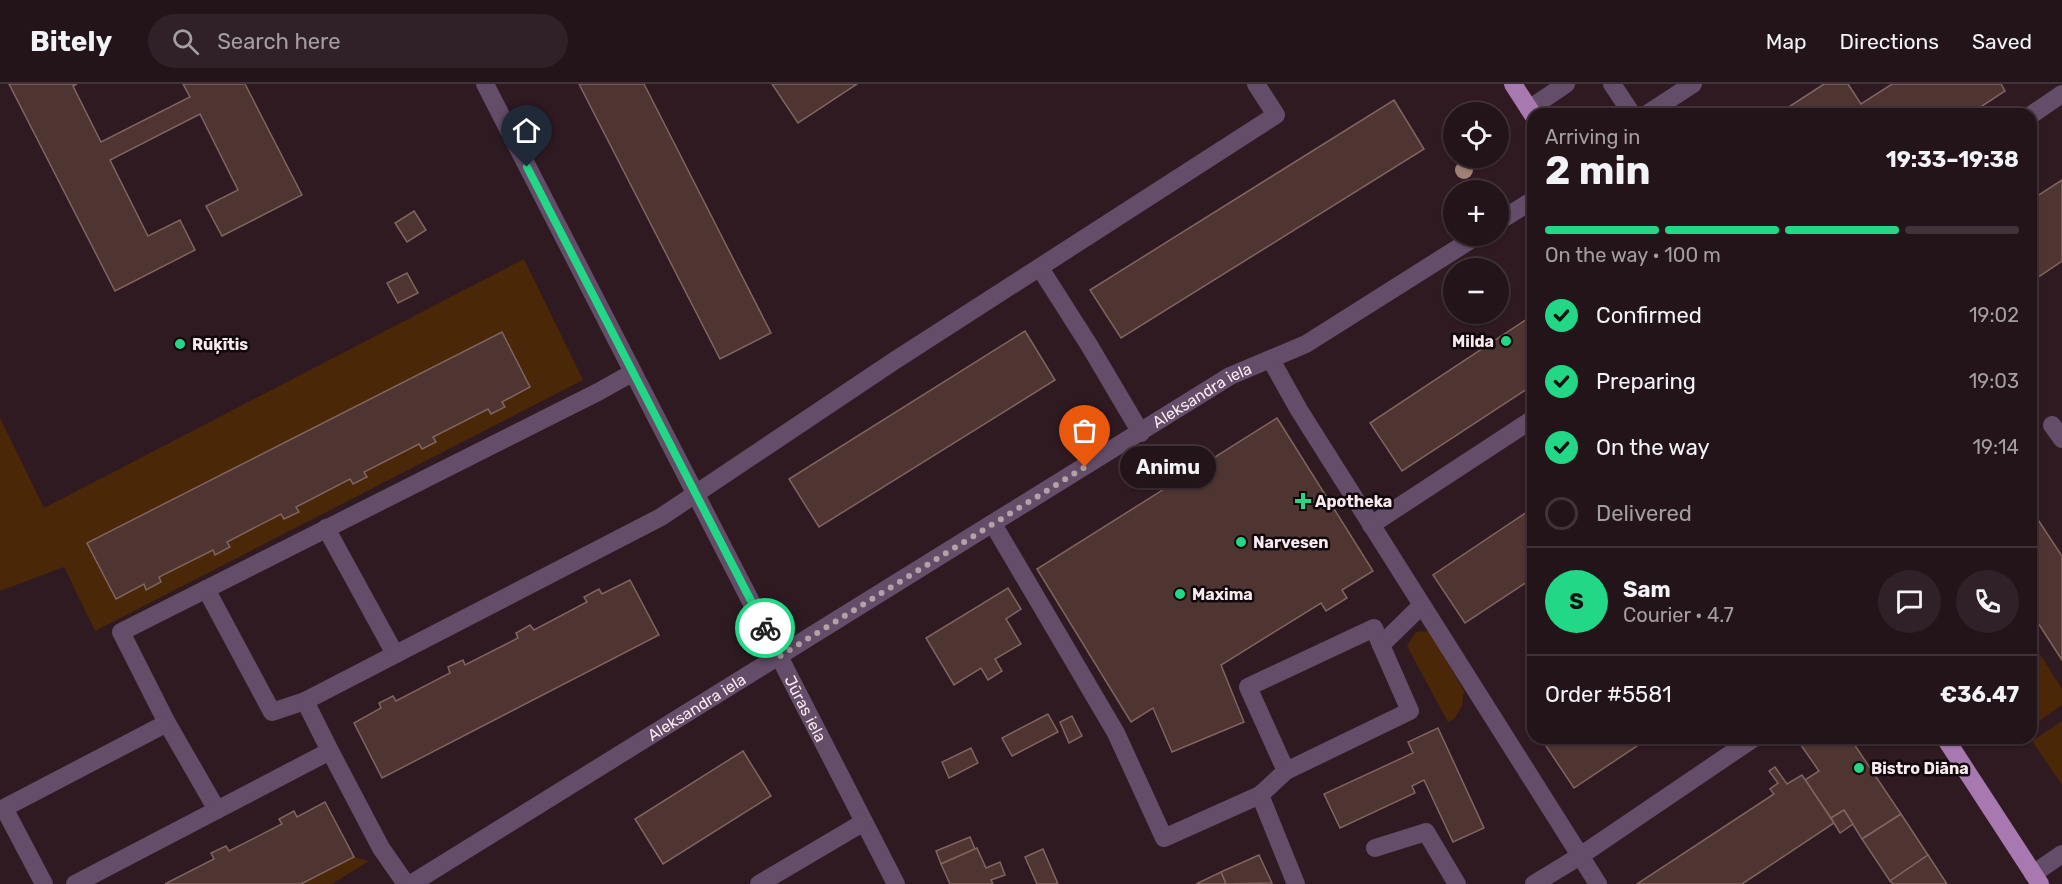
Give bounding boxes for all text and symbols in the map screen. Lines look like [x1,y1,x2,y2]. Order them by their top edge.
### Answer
search box [148,14,568,68]
text: Bitely [30,25,112,58]
icon: search [169,25,202,58]
text: Search here [217,28,341,55]
text: Map [1766,29,1807,54]
text: Directions [1840,29,1939,54]
text: Saved [1972,29,2032,54]
map controls [1443,102,1509,324]
button: locate [1443,102,1509,168]
pin [501,105,552,167]
icon: home [510,114,543,147]
text: Arriving in [1545,125,1640,149]
text: 19:33–19:38 [1886,146,2019,173]
text: 2 min [1545,148,1651,194]
button: + [1443,180,1509,246]
text: On the way · 100 m [1545,243,1721,267]
button: − [1443,258,1509,324]
icon: check [1545,299,1578,332]
text: Confirmed [1596,302,1702,329]
text: 19:02 [1969,303,2019,327]
place label: Milda [1452,332,1494,351]
marker: Milda [1499,334,1513,348]
place label: Rūķītis [192,335,248,354]
marker: Rūķītis [173,337,187,351]
street label: Aleksandra iela [1149,359,1254,431]
icon: check [1545,365,1578,398]
text: Preparing [1596,368,1696,395]
text: 19:03 [1969,369,2019,393]
pin [1059,405,1110,467]
icon: bag [1068,414,1101,447]
icon: check [1545,431,1578,464]
text: On the way [1596,434,1710,461]
text: 19:14 [1972,435,2019,459]
callout: Animu [1121,446,1217,488]
text: Animu [1136,455,1200,479]
place label: Apotheka [1315,492,1392,511]
marker: Apotheka [1296,494,1310,508]
text: Delivered [1596,500,1692,527]
place label: Narvesen [1253,533,1329,552]
marker: Narvesen [1234,535,1248,549]
button: chat [1878,570,1941,633]
button: phone [1956,570,2019,633]
text: Sam [1623,576,1671,603]
place label: Maxima [1192,585,1253,604]
marker: Maxima [1173,587,1187,601]
text: S [1569,588,1584,615]
courier [735,598,795,658]
text: Courier · 4.7 [1623,603,1734,627]
icon: bike [749,612,782,645]
street label: Aleksandra iela [644,669,749,745]
street label: Jūras iela [781,672,831,745]
text: Order #5581 [1545,681,1672,708]
text: €36.47 [1940,681,2019,708]
place label: Bistro Diāna [1871,759,1969,778]
marker: Bistro Diāna [1852,761,1866,775]

